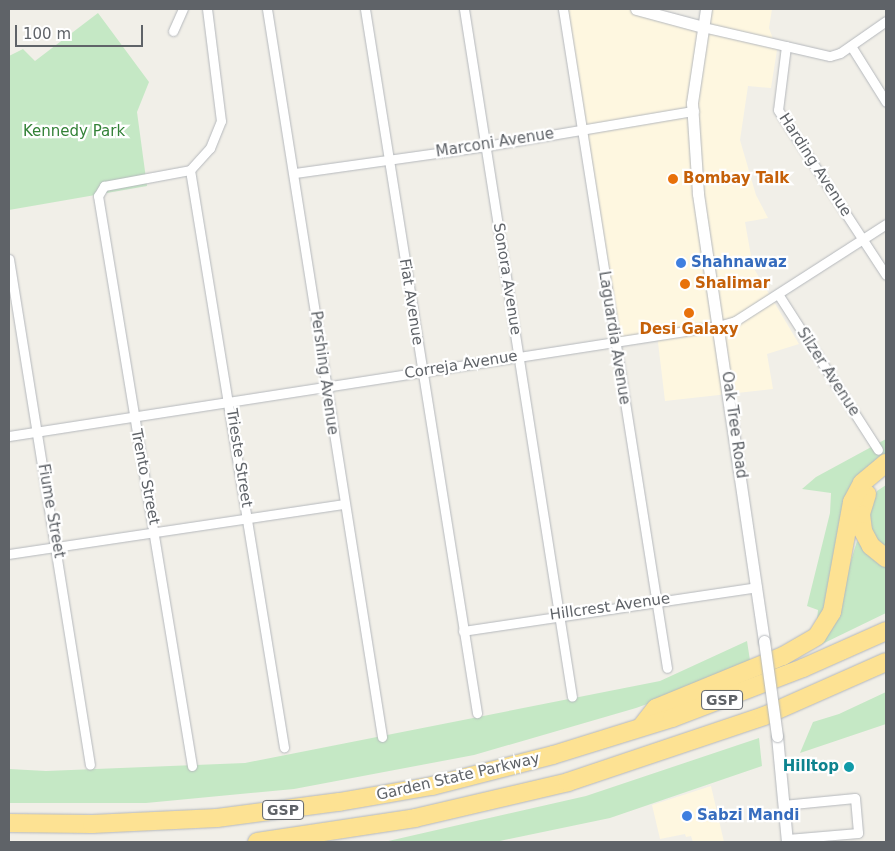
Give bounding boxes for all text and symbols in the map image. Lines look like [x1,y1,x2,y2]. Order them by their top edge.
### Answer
scale bar [18,15,145,47]
text: 100 m [23,25,71,43]
street label: Harding Avenue [775,110,855,220]
park label: Kennedy Park [23,123,125,141]
street label: Marconi Avenue [435,125,555,161]
place label: Bombay Talk [683,170,789,188]
marker: Bombay Talk [667,173,679,185]
street label: Sonora Avenue [489,222,525,336]
place label: Shahnawaz [691,254,787,272]
street label: Fiat Avenue [395,257,427,347]
marker: Shahnawaz [675,257,687,269]
street label: Laguardia Avenue [595,270,633,406]
place label: Shalimar [695,275,770,293]
marker: Shalimar [679,278,691,290]
marker: Desi Galaxy [683,307,695,319]
street label: Pershing Avenue [306,310,342,436]
place label: Desi Galaxy [639,321,739,339]
street label: Silzer Avenue [793,324,863,420]
street label: Correja Avenue [403,347,519,383]
street label: Oak Tree Road [718,370,750,480]
street label: Trieste Street [222,407,256,509]
street label: Trento Street [127,428,163,526]
street label: Fiume Street [34,462,68,560]
street label: Hillcrest Avenue [549,590,671,624]
road number: GSP [701,688,743,712]
street label: Garden State Parkway [375,749,541,805]
place label: Hilltop [783,758,839,776]
marker: Hilltop [843,761,855,773]
road number: GSP [262,798,304,822]
place label: Sabzi Mandi [697,807,799,825]
marker: Sabzi Mandi [681,810,693,822]

